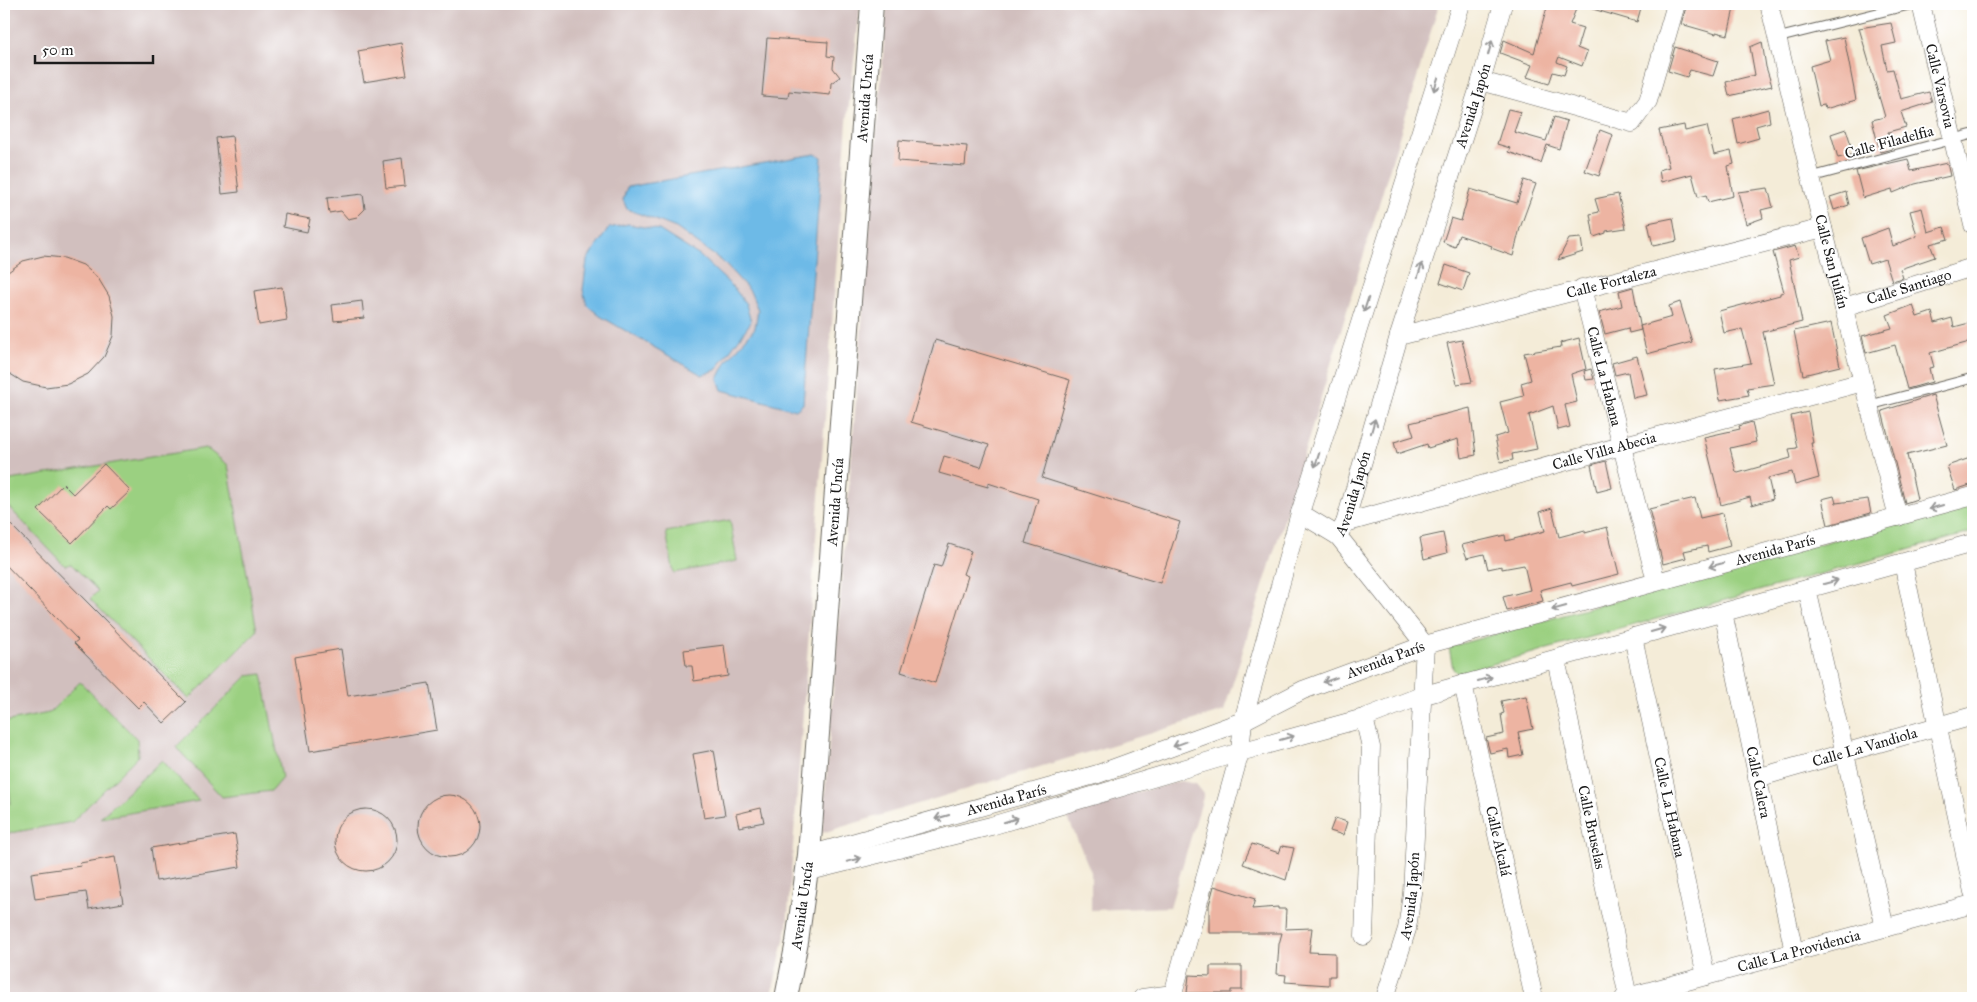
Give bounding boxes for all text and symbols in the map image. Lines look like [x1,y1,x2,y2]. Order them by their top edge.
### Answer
scale bar [35,32,152,64]
text: 50 m [42,41,74,59]
one-way arrow [1485,41,1495,57]
street label: Calle Varsovia [1922,42,1959,130]
street label: Avenida Uncía [853,53,877,144]
street label: Avenida Japón [1451,61,1495,151]
one-way arrow [1430,75,1440,91]
street label: Calle Filadelfia [1843,121,1936,163]
street label: Calle San Julián [1811,212,1853,311]
street label: Calle Fortaleza [1564,262,1659,302]
one-way arrow [1416,263,1425,278]
street label: Calle Santiago [1864,265,1954,308]
one-way arrow [1360,297,1370,313]
street label: Calle La Habana [1583,324,1626,429]
one-way arrow [1368,418,1378,434]
street label: Calle Villa Abecia [1550,428,1659,474]
street label: Avenida Japón [1330,449,1374,540]
one-way arrow [1312,452,1321,468]
street label: Avenida Uncía [823,456,847,548]
one-way arrow [1928,502,1944,512]
street label: Avenida París [1732,530,1817,569]
one-way arrow [1708,561,1724,571]
one-way arrow [1823,577,1839,587]
one-way arrow [1552,604,1568,613]
one-way arrow [1650,625,1666,635]
street label: Avenida París [1343,637,1427,683]
one-way arrow [1476,673,1492,683]
one-way arrow [1322,676,1338,685]
street label: Calle La Vandiola [1810,723,1920,771]
one-way arrow [1279,733,1295,743]
one-way arrow [1173,740,1189,749]
street label: Calle Calera [1742,745,1775,821]
street label: Calle La Habana [1650,755,1689,860]
street label: Avenida París [964,780,1048,820]
street label: Calle Bruselas [1574,784,1610,871]
street label: Calle Alcalá [1482,804,1515,878]
one-way arrow [934,813,950,823]
one-way arrow [1003,815,1019,825]
street label: Avenida Japón [1395,852,1423,942]
one-way arrow [845,855,861,864]
street label: Avenida Uncía [787,860,817,952]
street label: Calle La Providencia [1735,926,1863,976]

